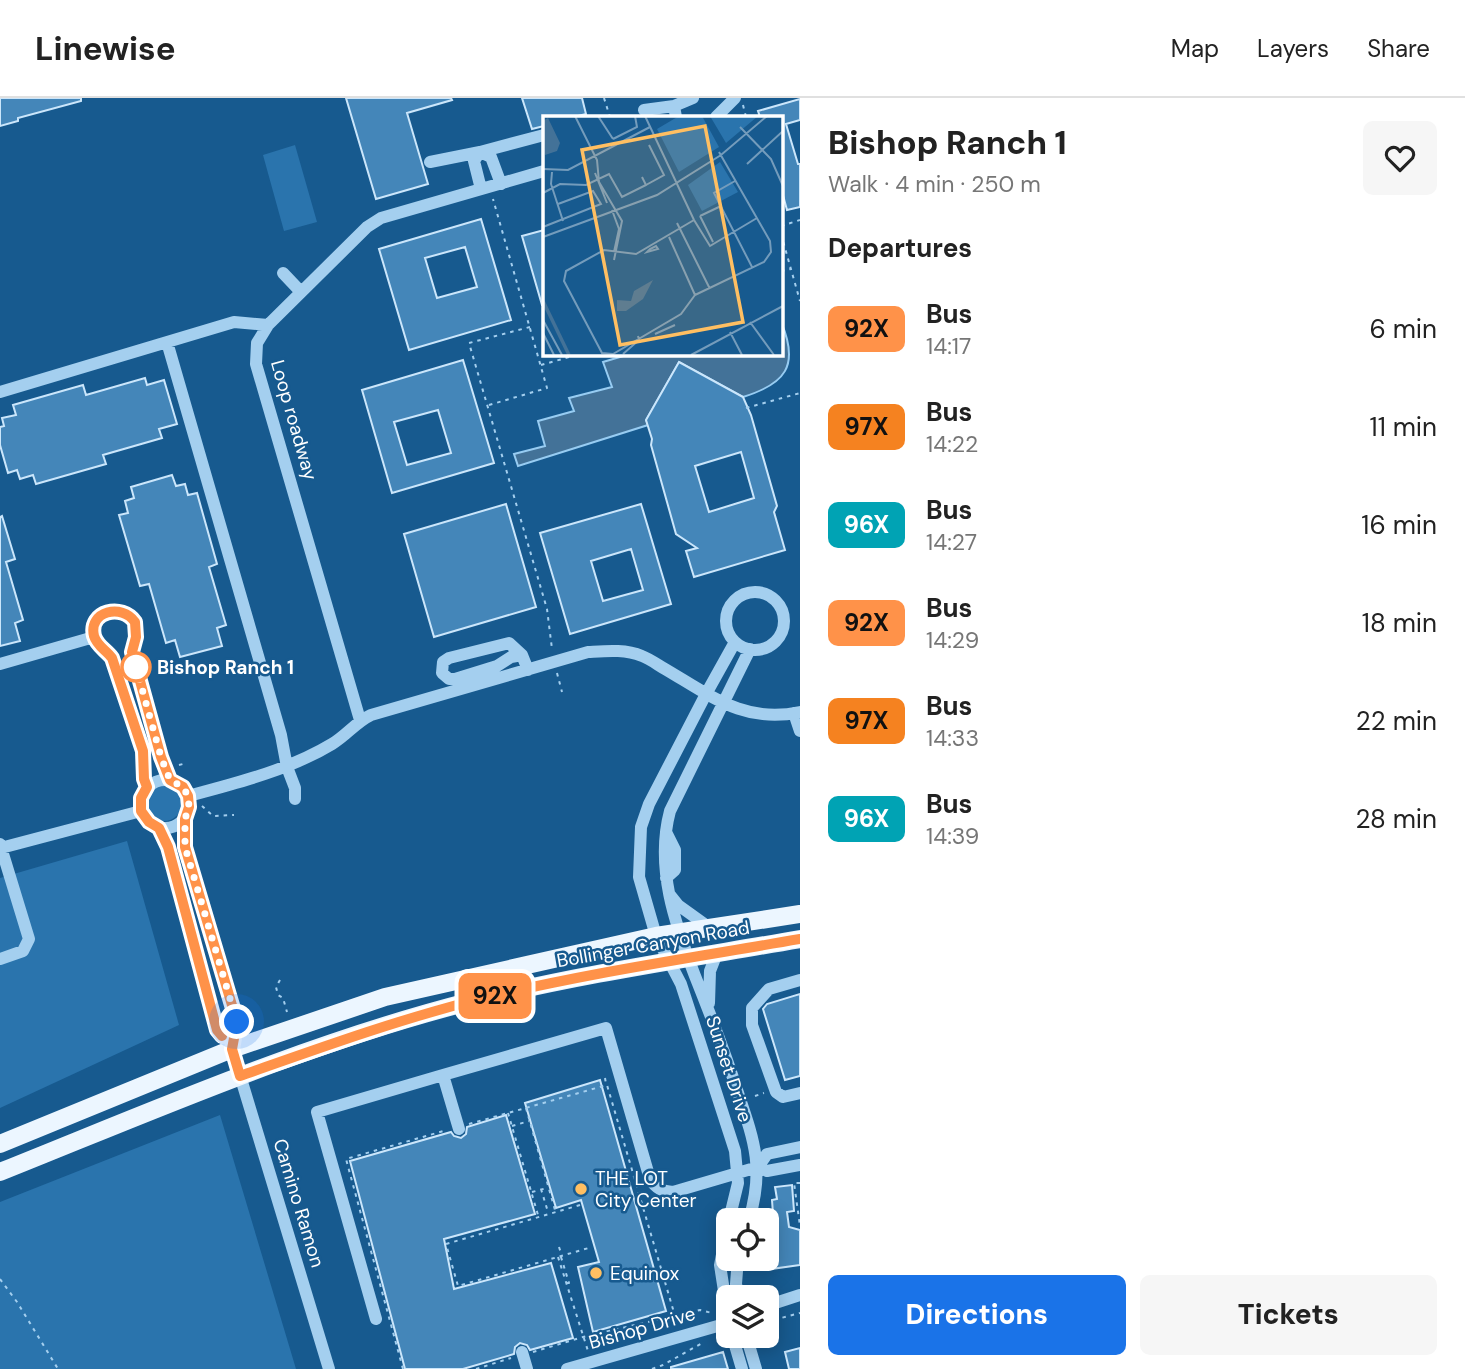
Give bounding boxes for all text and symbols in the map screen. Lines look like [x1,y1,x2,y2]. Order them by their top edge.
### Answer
text: Linewise [35,27,176,70]
text: Map [1171,33,1219,64]
text: Layers [1257,33,1329,64]
text: Share [1367,33,1430,64]
inset map [543,116,782,355]
text: Bishop Ranch 1 [828,121,1067,164]
button: heart [1363,121,1437,195]
text: Walk · 4 min · 250 m [828,169,1041,199]
text: Departures [828,231,972,265]
text: Bus [926,297,972,331]
text: 6 min [1369,312,1437,346]
text: 92X [844,313,889,344]
text: 14:17 [926,331,971,361]
street label: Loop roadway [265,357,323,483]
text: Bus [926,395,972,429]
text: 11 min [1370,410,1437,444]
text: 97X [845,411,888,442]
text: 14:22 [926,429,978,459]
text: Bus [926,493,972,527]
text: 16 min [1361,508,1437,542]
text: 96X [844,509,889,540]
text: 14:27 [926,527,977,557]
text: Bus [926,591,972,625]
text: 18 min [1362,606,1437,640]
text: 92X [844,607,889,638]
text: 14:29 [926,625,979,655]
marker: Bishop Ranch 1 [121,652,151,682]
place label: Bishop Ranch 1 [157,655,294,680]
text: Bus [926,689,972,723]
text: 22 min [1356,704,1437,738]
text: 97X [845,705,888,736]
text: 14:33 [926,723,979,753]
text: Bus [926,787,972,821]
text: 28 min [1355,802,1437,836]
text: 96X [844,803,889,834]
text: 14:39 [926,821,979,851]
street label: Bollinger Canyon Road [555,915,751,973]
line badge: 92X [455,973,535,1019]
text: 92X [473,980,518,1011]
your location [219,1004,254,1039]
street label: Sunset Drive [700,1013,758,1125]
street label: Camino Ramon [268,1136,330,1270]
place label: THE LOT City Center [595,1166,697,1213]
marker: THE LOT City Center [573,1181,589,1197]
map controls [716,1208,779,1348]
button: locate [716,1208,779,1271]
place label: Equinox [610,1261,680,1286]
marker: Equinox [588,1265,604,1281]
button: Directions [828,1275,1126,1355]
button: Tickets [1140,1275,1437,1355]
button: layers [716,1285,779,1348]
street label: Bishop Drive [586,1301,698,1355]

